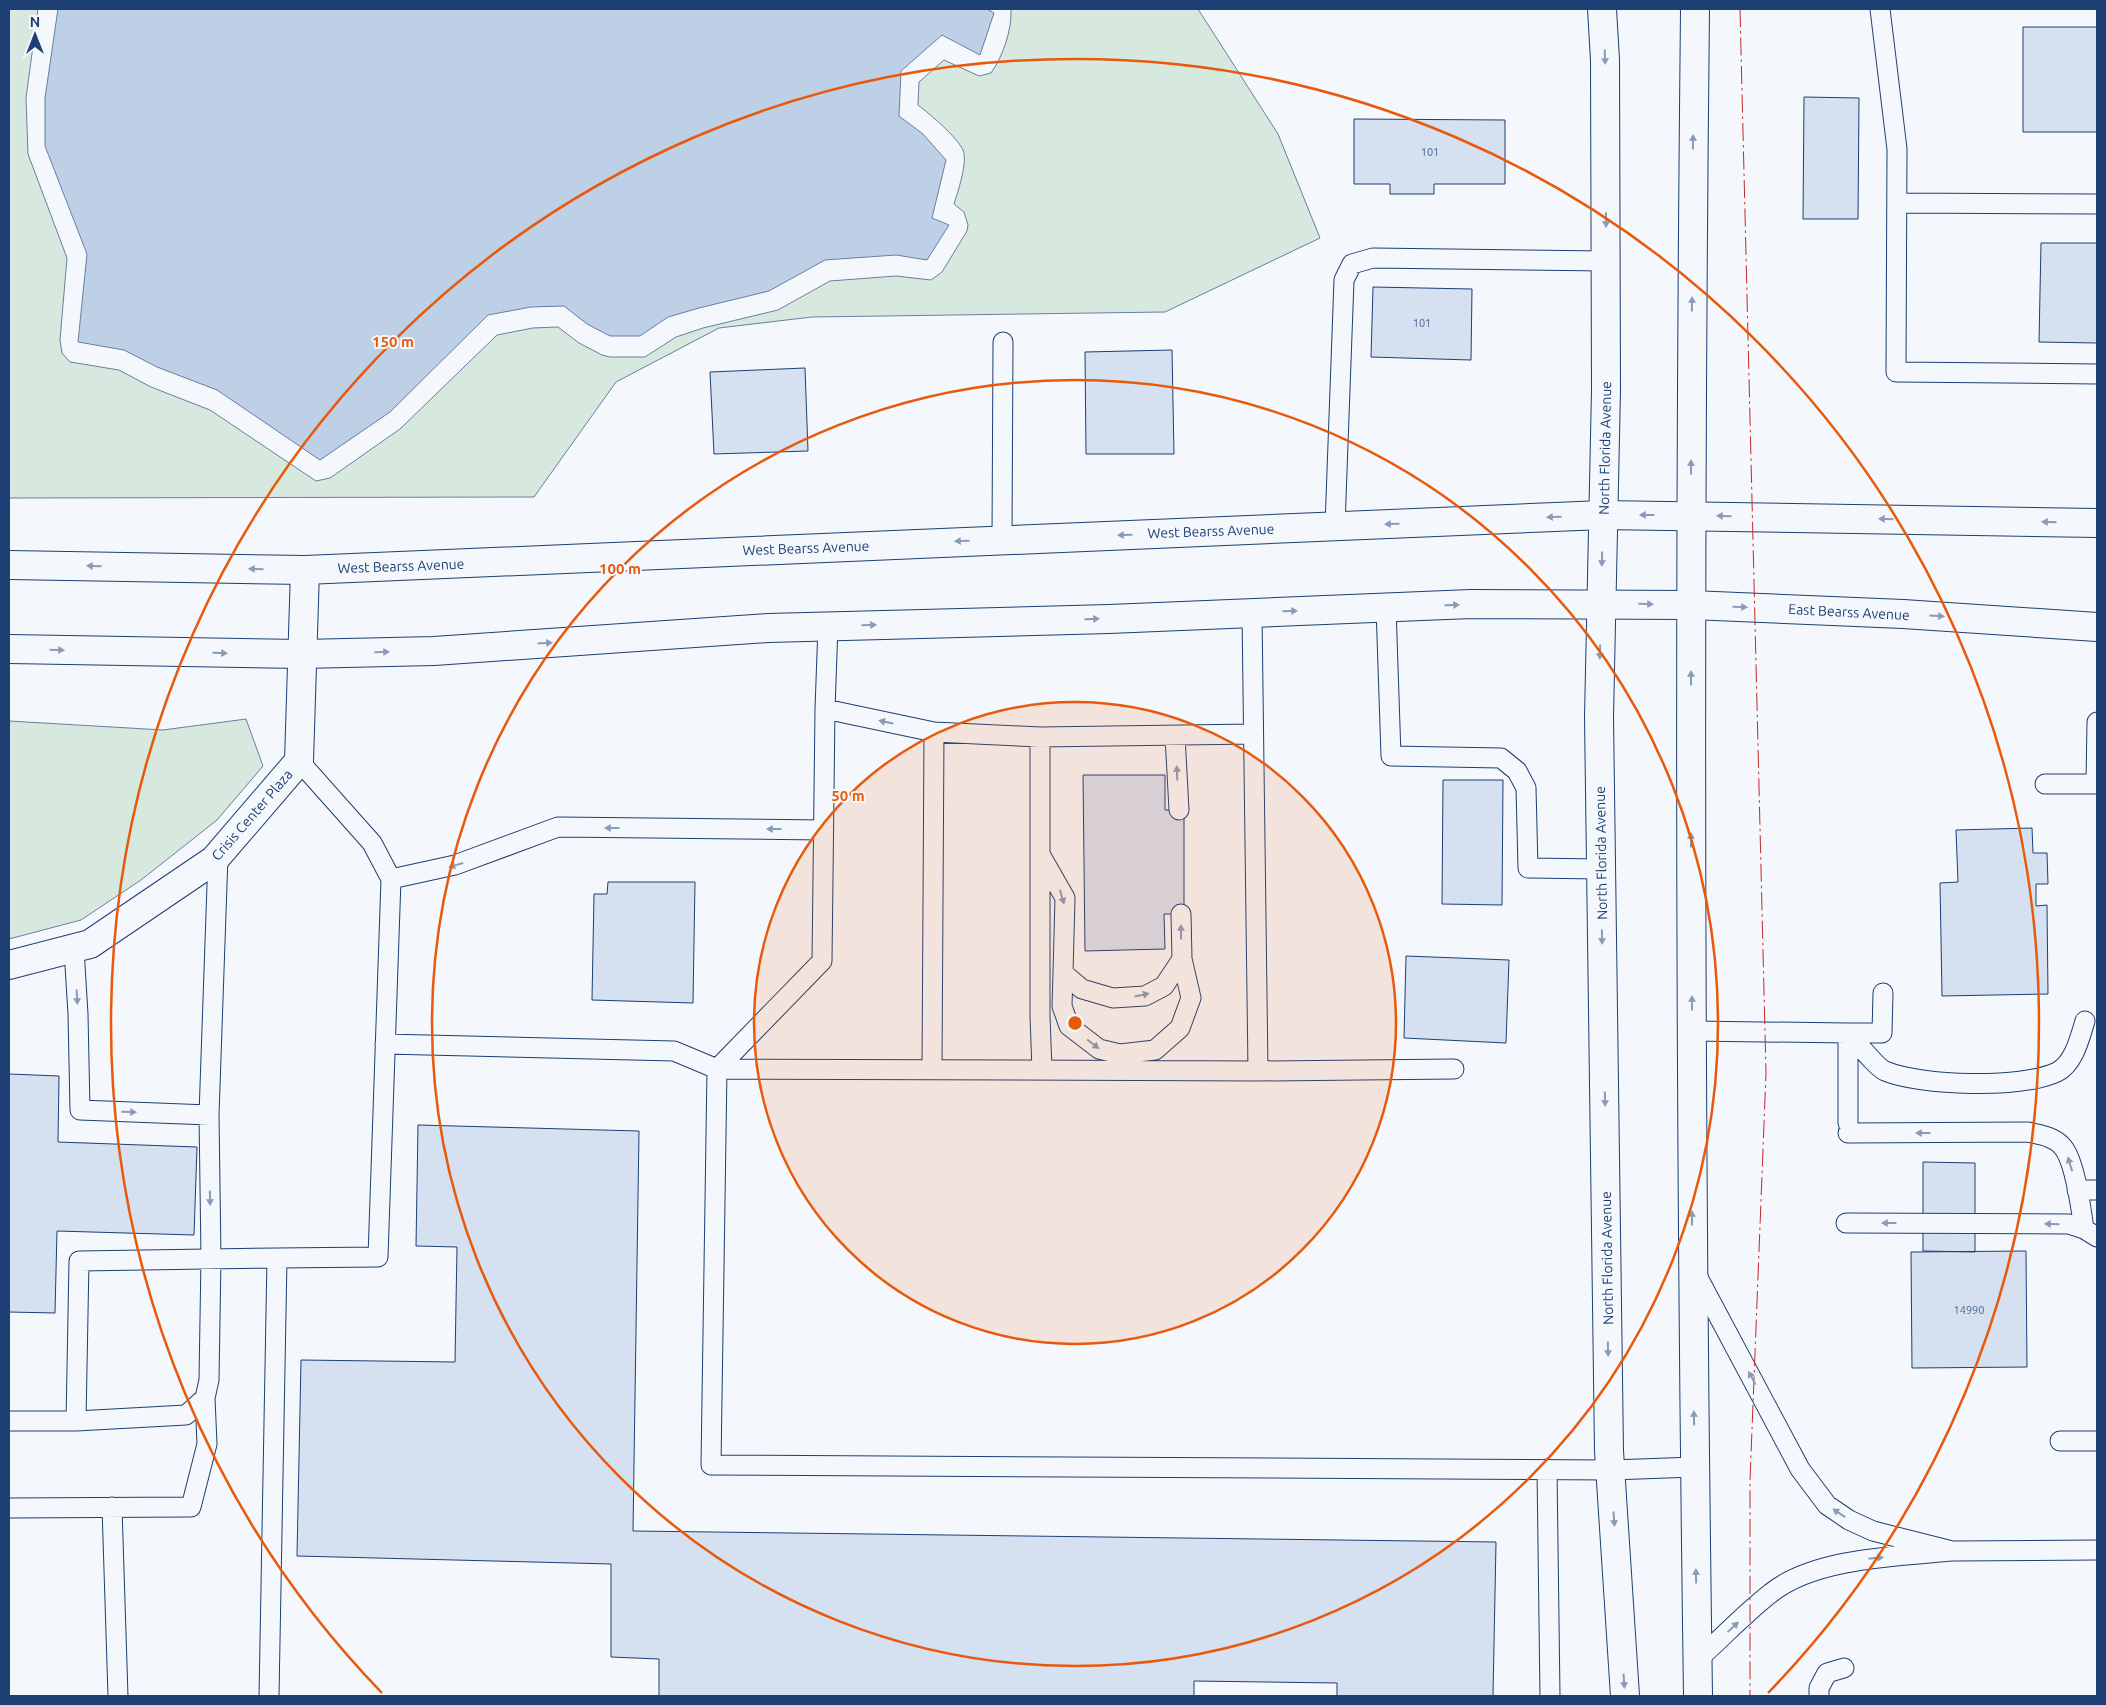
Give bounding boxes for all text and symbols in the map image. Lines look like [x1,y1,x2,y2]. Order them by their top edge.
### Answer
north arrow [10,10,60,60]
text: N [30,14,40,30]
one-way arrow [1601,50,1609,66]
one-way arrow [1689,134,1697,150]
house number: 101 [1421,146,1439,158]
one-way arrow [1602,212,1610,228]
one-way arrow [1688,296,1696,312]
house number: 101 [1413,317,1431,329]
text: 150 m [372,333,414,350]
street label: North Florida Avenue [1596,381,1614,515]
one-way arrow [1687,459,1695,475]
one-way arrow [1639,511,1655,519]
one-way arrow [1715,512,1731,520]
one-way arrow [1546,513,1562,521]
one-way arrow [1878,515,1894,523]
one-way arrow [2040,518,2056,526]
one-way arrow [1384,520,1400,528]
street label: West Bearss Avenue [1147,521,1275,541]
one-way arrow [1117,531,1133,539]
street label: West Bearss Avenue [742,538,870,558]
one-way arrow [954,538,970,546]
one-way arrow [1598,551,1606,567]
street label: West Bearss Avenue [337,556,465,576]
text: 100 m [599,560,641,577]
one-way arrow [86,562,102,570]
one-way arrow [248,565,264,573]
one-way arrow [1444,600,1460,608]
one-way arrow [1638,600,1654,608]
street label: East Bearss Avenue [1788,601,1910,623]
one-way arrow [1732,603,1748,611]
one-way arrow [1282,607,1298,615]
one-way arrow [1929,613,1945,621]
one-way arrow [1084,615,1100,623]
one-way arrow [861,621,877,629]
one-way arrow [537,639,553,647]
one-way arrow [1596,644,1604,660]
one-way arrow [50,646,66,654]
one-way arrow [375,648,391,656]
one-way arrow [212,649,228,657]
one-way arrow [1687,669,1695,685]
one-way arrow [879,718,894,726]
one-way arrow [1173,765,1181,781]
street label: Crisis Center Plaza [208,766,296,864]
street label: North Florida Avenue [1592,786,1610,920]
text: 50 m [831,787,865,804]
one-way arrow [603,824,619,832]
one-way arrow [766,825,782,833]
one-way arrow [1687,832,1695,848]
one-way arrow [448,861,463,869]
one-way arrow [1059,890,1067,905]
one-way arrow [1177,924,1185,940]
one-way arrow [1598,929,1606,945]
one-way arrow [74,990,82,1006]
one-way arrow [1134,991,1150,999]
one-way arrow [1687,994,1695,1010]
centre of rings [1066,1014,1084,1032]
one-way arrow [1086,1039,1100,1049]
one-way arrow [1601,1092,1609,1108]
one-way arrow [122,1108,138,1116]
one-way arrow [1915,1129,1931,1137]
one-way arrow [2066,1156,2074,1171]
one-way arrow [207,1190,215,1206]
street label: North Florida Avenue [1598,1191,1616,1325]
one-way arrow [1688,1209,1696,1225]
one-way arrow [1881,1219,1897,1227]
one-way arrow [2044,1219,2060,1227]
house number: 14990 [1953,1304,1985,1316]
one-way arrow [1604,1342,1612,1358]
one-way arrow [1748,1371,1756,1386]
one-way arrow [1690,1410,1698,1426]
one-way arrow [1832,1508,1846,1518]
one-way arrow [1610,1511,1618,1527]
one-way arrow [1868,1554,1884,1562]
one-way arrow [1692,1568,1700,1584]
one-way arrow [1727,1621,1739,1633]
one-way arrow [1620,1673,1628,1689]

